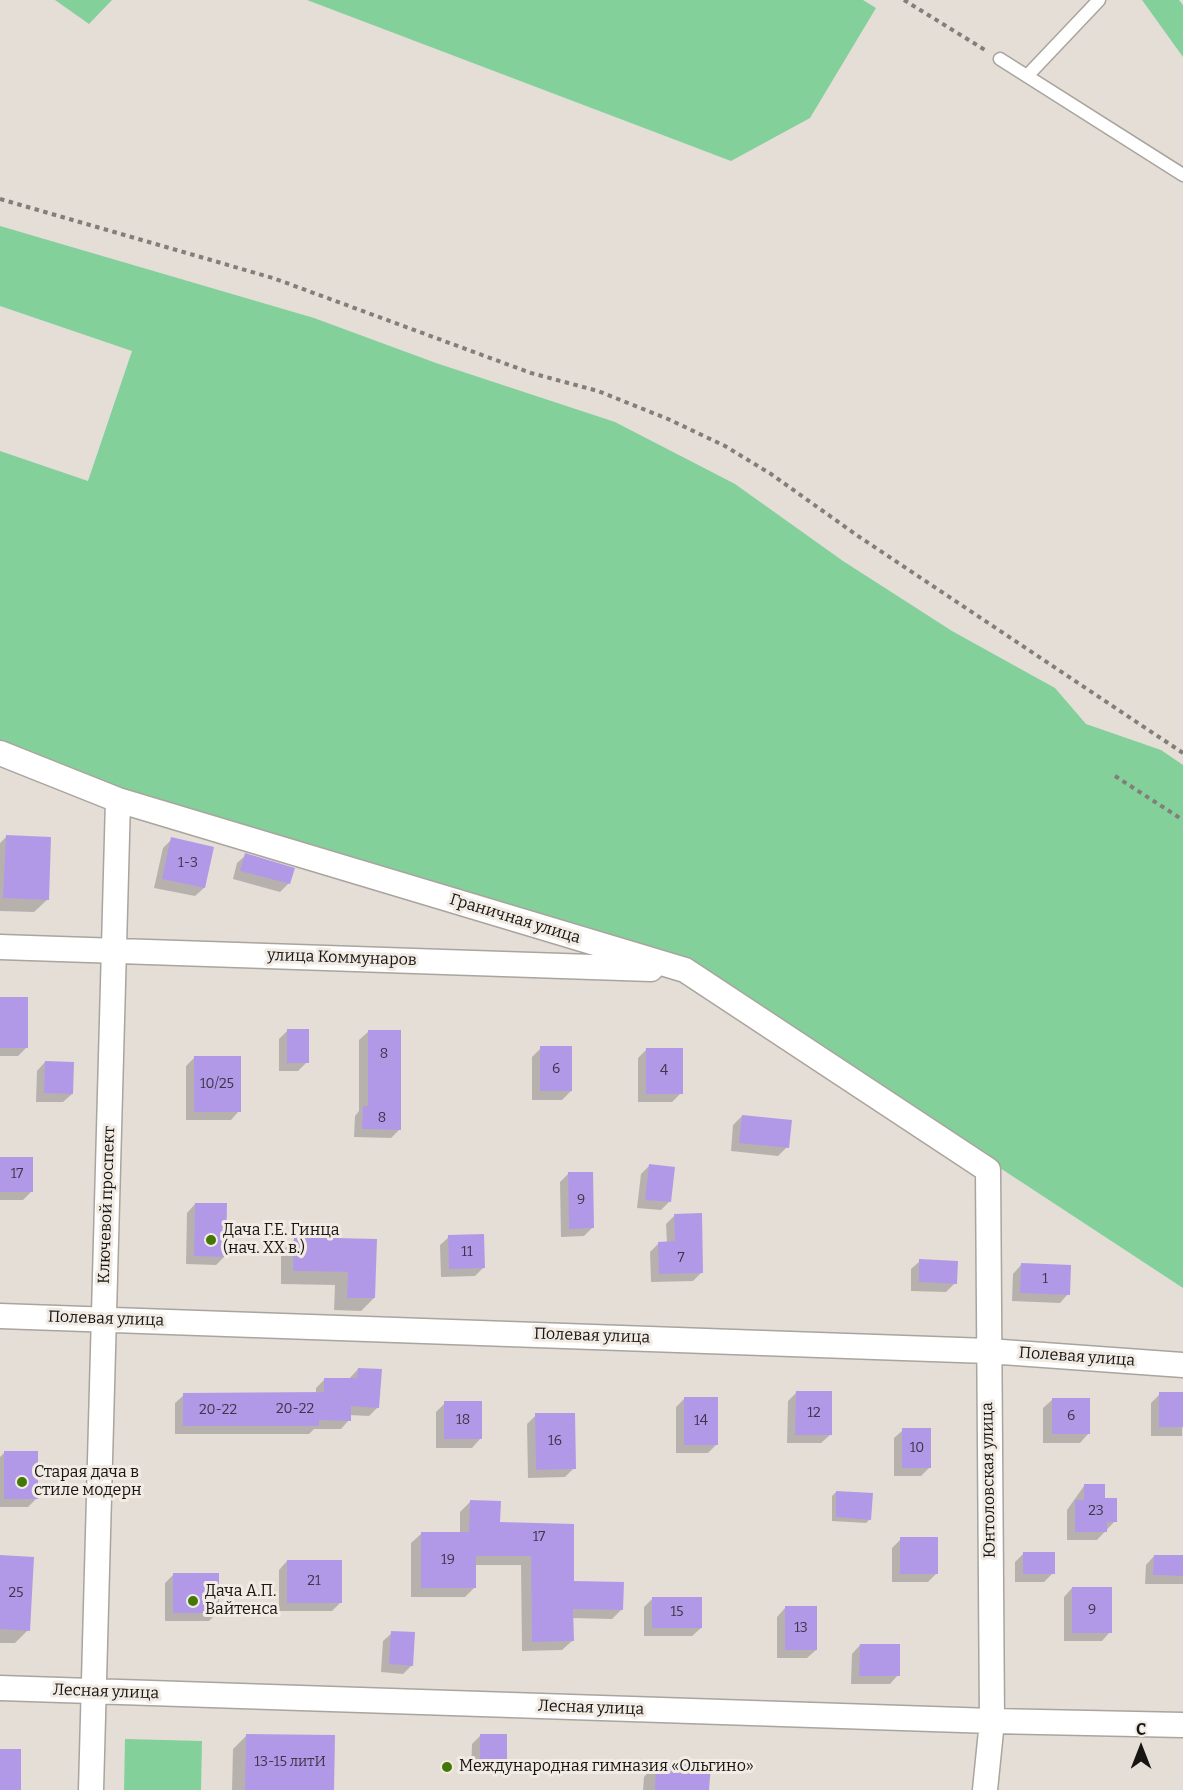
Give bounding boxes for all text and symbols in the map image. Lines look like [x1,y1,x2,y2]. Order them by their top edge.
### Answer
house number: 1-3 [178,855,198,871]
street label: Граничная улица [447,890,583,948]
street label: улица Коммунаров [267,946,417,970]
house number: 8 [380,1046,388,1062]
house number: 6 [552,1061,560,1077]
house number: 4 [660,1063,668,1079]
house number: 10/25 [200,1076,234,1092]
house number: 8 [378,1110,386,1126]
street label: Ключевой проспект [95,1126,119,1284]
house number: 17 [11,1166,23,1182]
house number: 9 [577,1192,585,1208]
place label: Дача Г.Е. Гинца (нач. XX в.) [223,1221,340,1259]
marker: Дача Г.Е. Гинца (нач. XX в.) [204,1233,218,1247]
house number: 11 [461,1244,473,1260]
house number: 7 [677,1250,685,1266]
house number: 1 [1042,1271,1048,1287]
street label: Полевая улица [47,1307,165,1331]
street label: Полевая улица [533,1324,651,1348]
street label: Полевая улица [1018,1343,1136,1371]
house number: 20-22 [276,1401,314,1417]
house number: 20-22 [199,1402,237,1418]
street label: Юнтоловская улица [978,1402,1000,1558]
house number: 12 [807,1405,821,1421]
house number: 6 [1067,1408,1075,1424]
house number: 18 [456,1412,470,1428]
house number: 14 [694,1413,708,1429]
house number: 16 [548,1433,562,1449]
house number: 10 [910,1440,924,1456]
place label: Старая дача в стиле модерн [34,1463,142,1501]
marker: Старая дача в стиле модерн [15,1475,29,1489]
house number: 23 [1088,1503,1104,1519]
house number: 17 [533,1529,545,1545]
house number: 19 [441,1552,455,1568]
house number: 21 [307,1573,321,1589]
place label: Дача А.П. Вайтенса [205,1582,278,1620]
house number: 25 [8,1585,24,1601]
marker: Дача А.П. Вайтенса [186,1594,200,1608]
house number: 9 [1088,1602,1096,1618]
house number: 15 [670,1604,684,1620]
house number: 13 [794,1620,808,1636]
street label: Лесная улица [53,1681,159,1703]
street label: Лесная улица [538,1697,644,1719]
north arrow [1111,1718,1171,1778]
text: С [1136,1720,1146,1739]
house number: 13-15 литИ [254,1754,326,1770]
place label: Международная гимназия «Ольгино» [459,1757,754,1777]
marker: Международная гимназия «Ольгино» [440,1760,454,1774]

